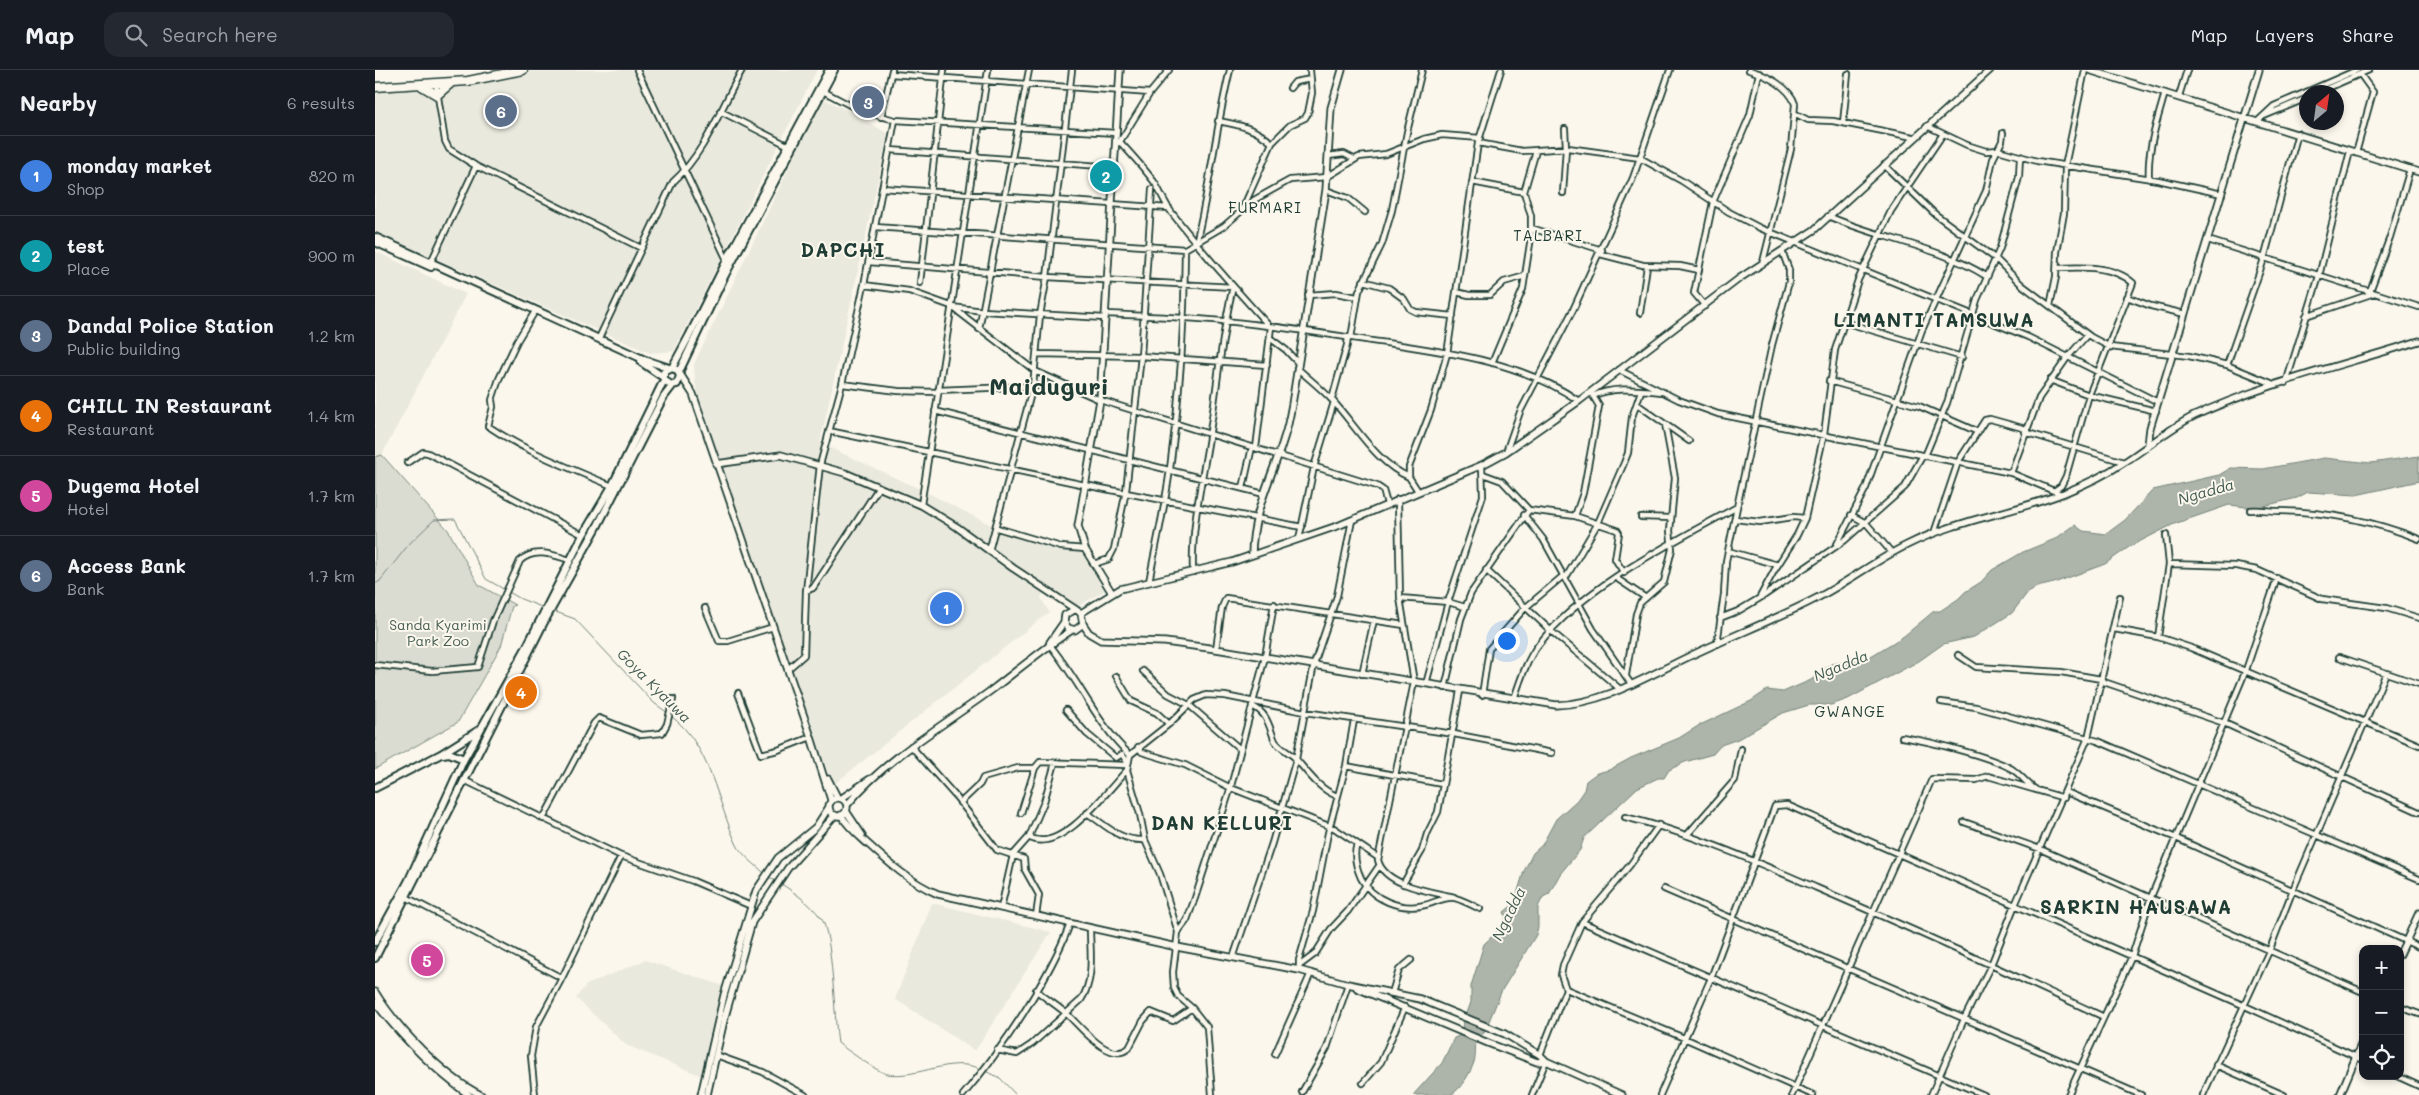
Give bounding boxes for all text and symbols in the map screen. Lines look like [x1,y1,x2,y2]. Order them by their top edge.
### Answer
search box [104,12,454,57]
text: Map [25,19,74,50]
icon: search [122,21,150,49]
text: Search here [162,22,278,47]
text: Map [2191,23,2227,47]
text: Layers [2255,23,2314,47]
text: Share [2342,23,2394,47]
pin: 3 [852,83,884,121]
north arrow [2299,85,2344,130]
text: Nearby [20,89,97,116]
text: 6 results [287,92,355,113]
pin: 6 [485,92,517,130]
text: monday market [67,153,212,178]
pin: 2 [1090,157,1122,195]
text: 1 [32,165,40,186]
text: 820 m [309,165,355,186]
text: Shop [67,178,104,199]
district label: FURMARI [1228,197,1302,217]
district label: TALBARI [1513,225,1583,245]
text: test [67,233,105,258]
district label: DAPCHI [801,237,885,262]
text: 2 [32,245,40,266]
text: 900 m [308,245,355,266]
text: Place [67,258,110,279]
district label: LIMANTI TAMSUWA [1833,307,2035,332]
text: Dandal Police Station [67,313,274,338]
text: 3 [31,325,41,346]
text: 1.2 km [308,325,355,346]
text: Public building [67,338,180,359]
district label: Maiduguri [989,370,1109,401]
text: CHILL IN Restaurant [67,393,272,418]
text: 4 [31,405,41,426]
text: 1.4 km [307,405,355,426]
text: Restaurant [67,418,155,439]
text: Dugema Hotel [67,473,199,498]
water label: Ngadda [2175,474,2236,509]
text: 5 [31,485,41,506]
text: 1.7 km [308,485,355,506]
text: Hotel [67,498,109,519]
text: Access Bank [67,553,186,578]
text: 6 [31,565,41,586]
text: 1.7 km [308,565,355,586]
text: Bank [67,578,104,599]
pin: 1 [930,589,962,627]
park label: Sanda Kyarimi Park Zoo [389,615,487,650]
your location [1494,628,1520,654]
water label: Goya Kyauwa [613,644,696,727]
water label: Ngadda [1810,645,1871,685]
pin: 4 [505,673,537,711]
district label: GWANGE [1814,701,1886,721]
district label: DAN KELLURI [1151,810,1293,835]
water label: Ngadda [1487,883,1530,944]
district label: SARKIN HAUSAWA [2040,894,2232,919]
pin: 5 [411,941,443,979]
map controls [2359,945,2404,1080]
button: + [2359,945,2404,990]
button: − [2359,990,2404,1035]
button: locate [2359,1035,2404,1080]

